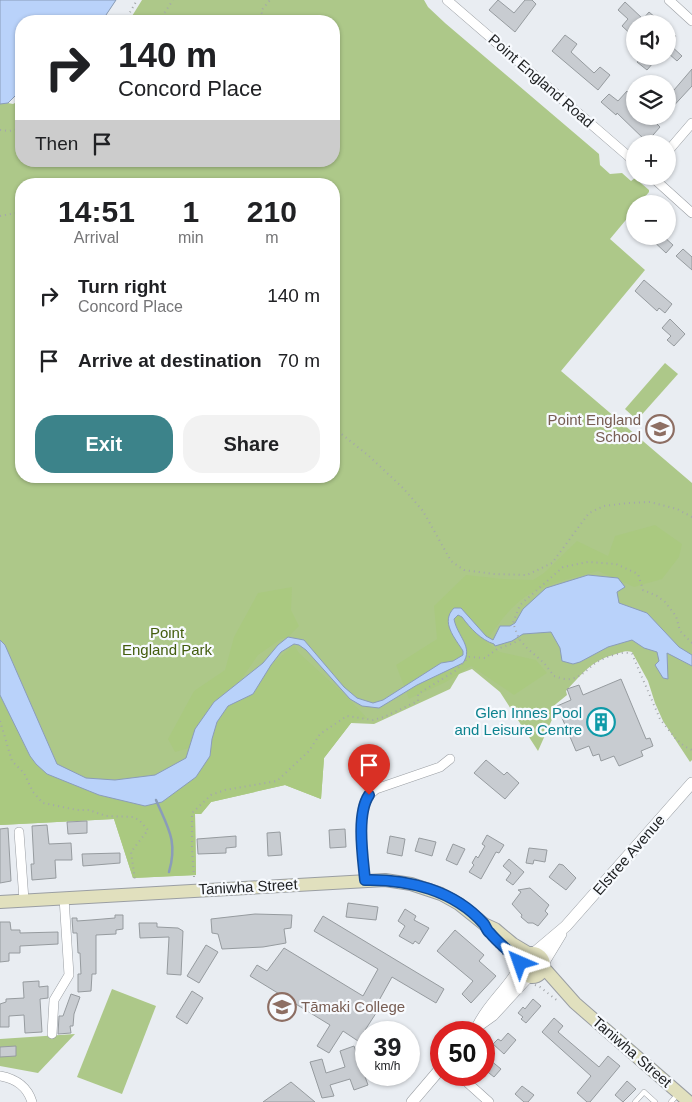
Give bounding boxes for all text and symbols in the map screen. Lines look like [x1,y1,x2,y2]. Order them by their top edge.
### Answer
map controls [626,15,676,245]
button: sound [626,15,676,65]
street label: Point England Road [485,30,597,131]
icon: right [35,35,100,100]
text: 140 m [118,35,217,74]
button: layers [626,75,676,125]
text: Concord Place [118,76,262,101]
icon: arrive [88,130,116,158]
text: Then [35,133,78,154]
button: + [626,135,676,185]
text: 14:51 [58,195,135,228]
text: 1 [182,195,199,228]
text: 210 [247,195,297,228]
button: − [626,195,676,245]
text: Arrival [74,229,119,246]
text: min [178,229,204,246]
text: m [265,229,278,246]
text: Turn right [78,276,166,297]
icon: right [35,282,63,310]
text: 140 m [267,285,320,306]
text: Concord Place [78,298,183,315]
icon: arrive [35,347,63,375]
text: Arrive at destination [78,350,262,371]
text: 70 m [278,350,320,371]
place label: Point England School [548,411,641,445]
school or university icon: Point England School [645,414,675,444]
button: Exit [35,415,173,473]
button: Share [183,415,320,473]
park label: Point England Park [122,624,213,658]
place label: Glen Innes Pool and Leisure Centre [454,704,582,738]
building icon: Glen Innes Pool and Leisure Centre [586,707,616,737]
pin [348,744,390,795]
icon: arrive [355,751,383,779]
street label: Elstree Avenue [589,811,668,898]
street label: Taniwha Street [198,875,299,898]
position arrow [493,936,545,988]
school or university icon: Tāmaki College [267,992,297,1022]
place label: Tāmaki College [301,998,405,1015]
street label: Taniwha Street [589,1013,676,1091]
speed limit sign: 50 [430,1021,495,1086]
text: 39 [374,1033,401,1061]
text: km/h [374,1059,401,1073]

